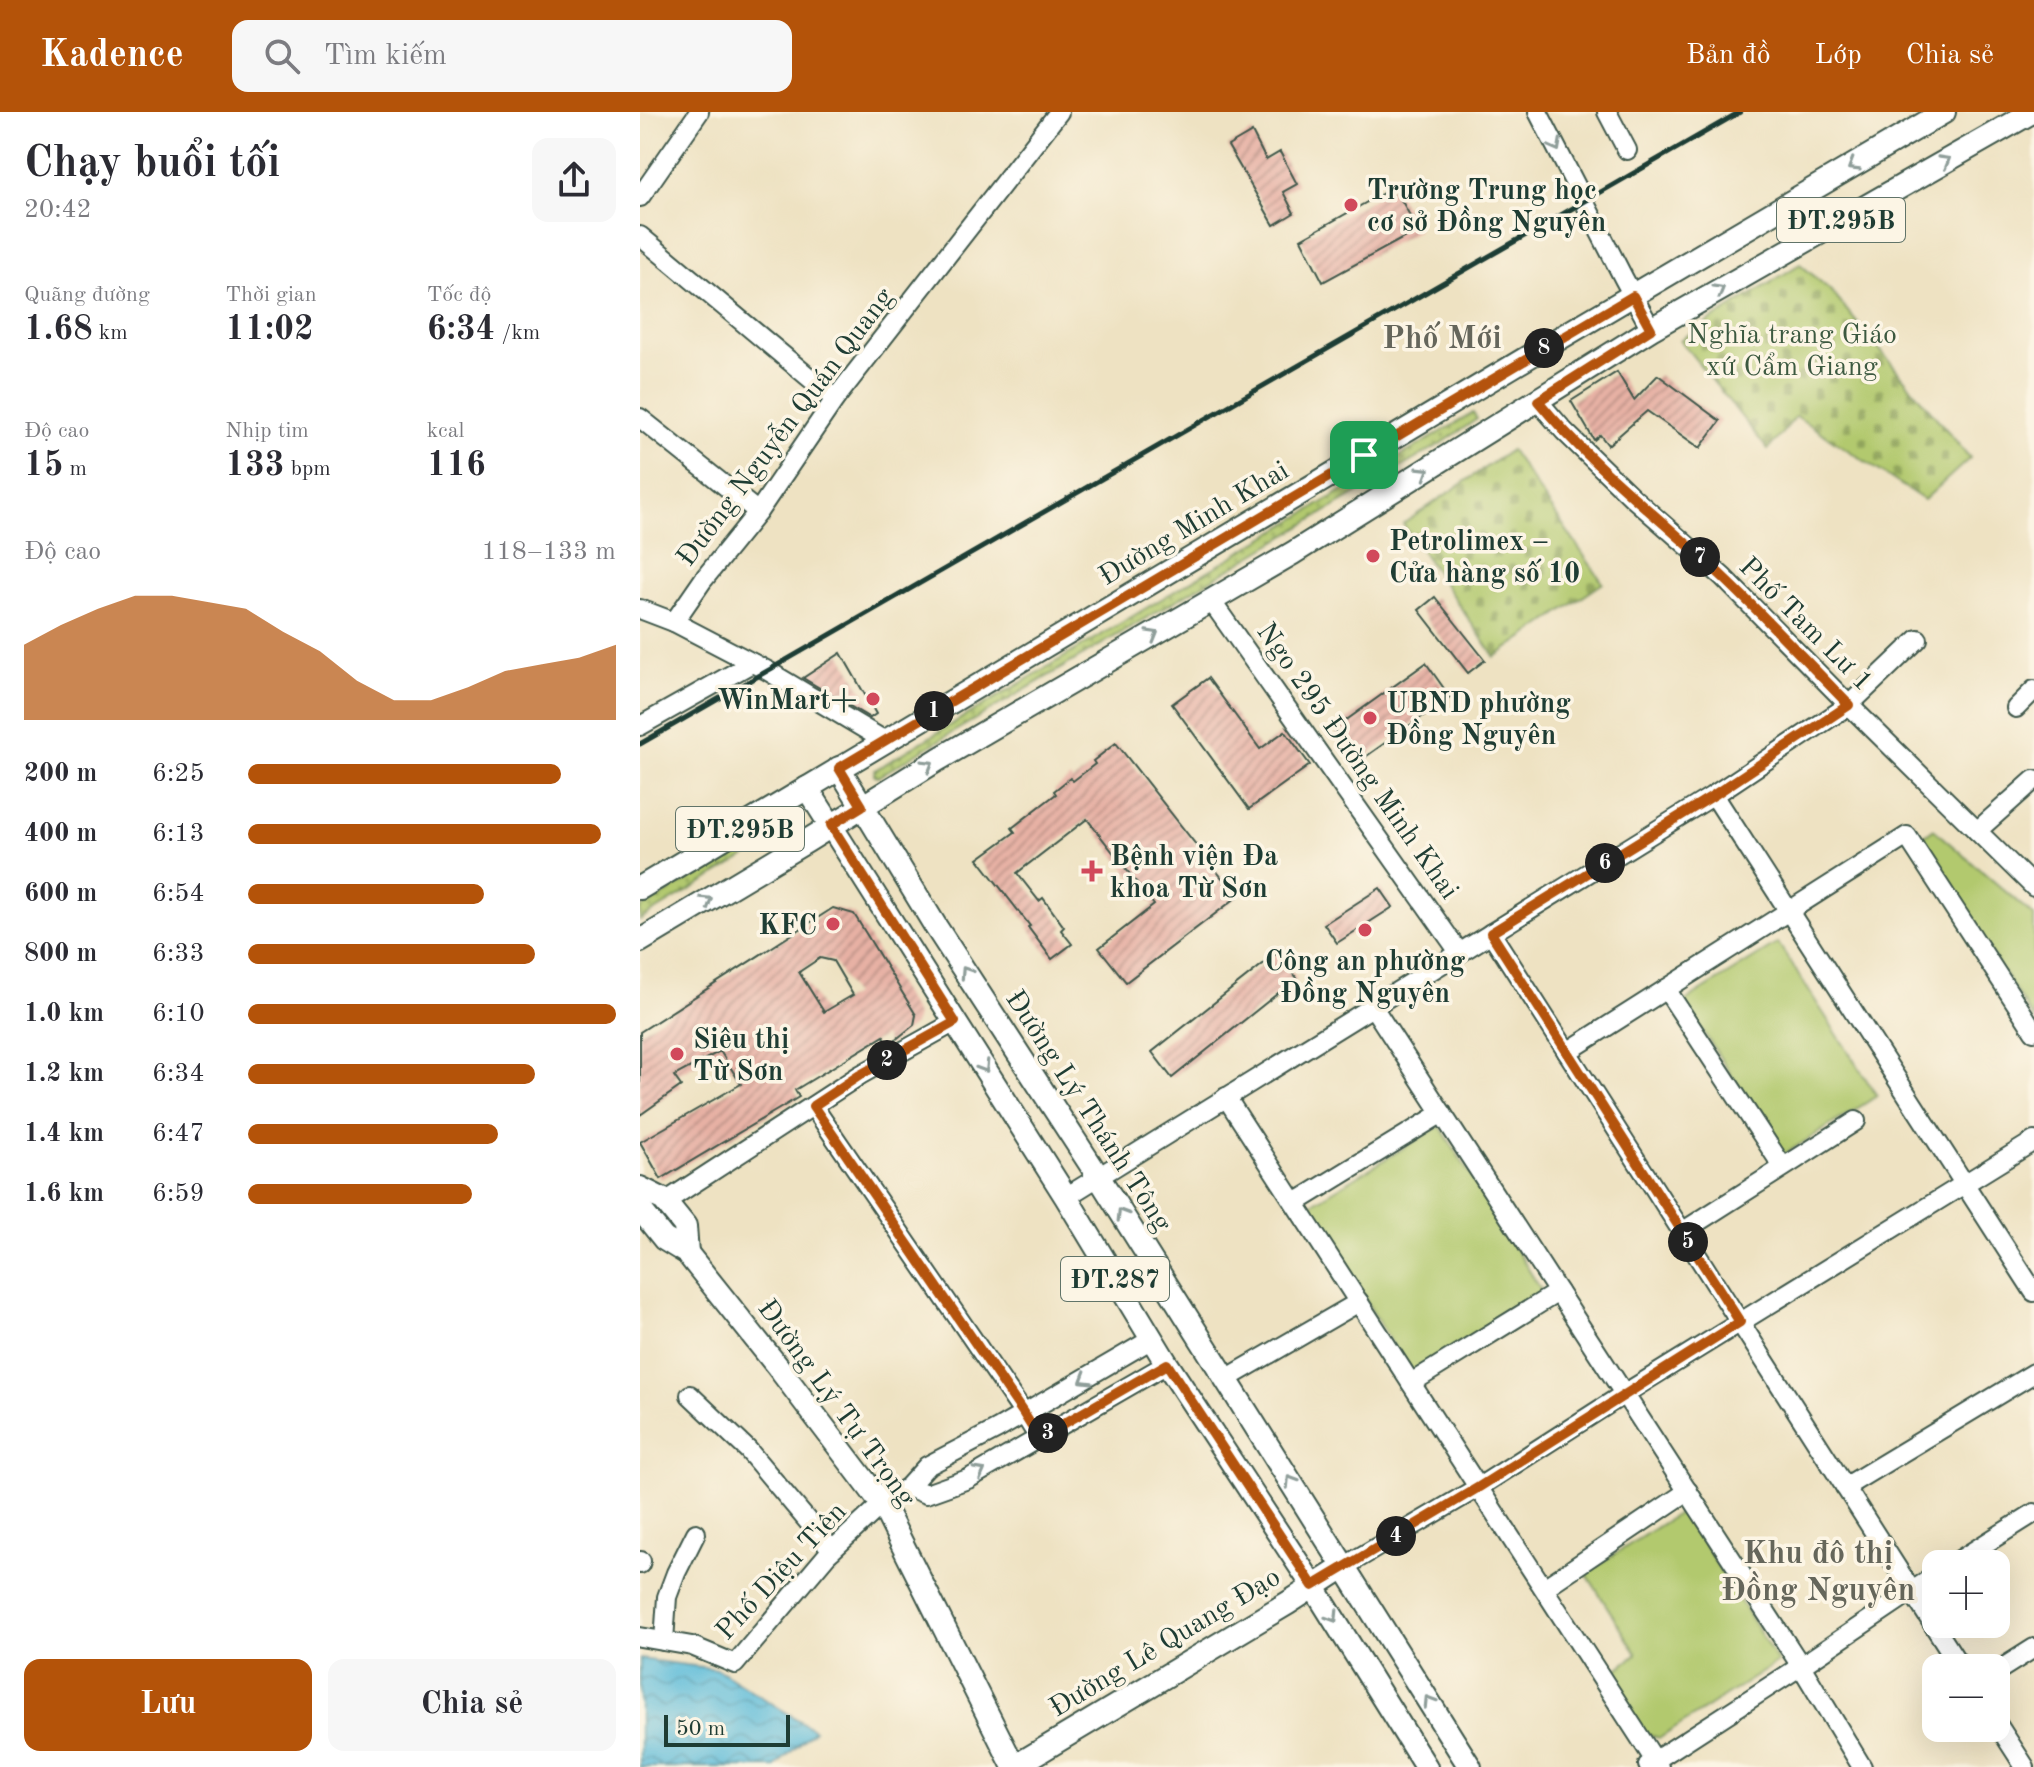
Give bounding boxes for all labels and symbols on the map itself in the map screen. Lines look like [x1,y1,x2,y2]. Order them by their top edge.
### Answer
one-way arrow [1547,138,1562,152]
one-way arrow [1936,155,1951,171]
one-way arrow [1847,156,1862,172]
place label: Trường Trung học cơ sở Đồng Nguyên [1367,178,1606,238]
marker: Trường Trung học cơ sở Đồng Nguyên [1342,196,1360,214]
road number: ĐT.295B [1777,198,1905,242]
street label: Đường Nguyễn Quán Quang [671,282,900,572]
one-way arrow [1710,284,1725,300]
district label: Phố Mới [1382,321,1502,356]
park label: Nghĩa trang Giáo xứ Cẩm Giang [1687,322,1897,382]
pin: 8 [1524,328,1564,368]
pin [1330,421,1398,489]
street label: Đường Minh Khai [1095,457,1294,592]
one-way arrow [1415,466,1430,481]
place label: Petrolimex – Cửa hàng số 10 [1389,529,1580,589]
pin: 7 [1680,537,1720,577]
marker: Petrolimex – Cửa hàng số 10 [1364,547,1382,565]
street label: Phố Tam Lư 1 [1733,552,1878,697]
street label: Ngo 295 Đường Minh Khai [1250,618,1463,905]
one-way arrow [1144,629,1159,645]
place label: WinMart+ [717,688,857,716]
marker: WinMart+ [864,690,882,708]
pin: 1 [914,691,954,731]
place label: UBND phường Đồng Nguyên [1386,691,1571,751]
marker: UBND phường Đồng Nguyên [1361,709,1379,727]
one-way arrow [919,759,934,775]
road number: ĐT.295B [676,807,804,851]
pin: 6 [1585,843,1625,883]
place label: Bệnh viện Đa khoa Từ Sơn [1110,844,1278,904]
marker: Bệnh viện Đa khoa Từ Sơn [1081,860,1103,882]
one-way arrow [698,895,712,910]
place label: KFC [758,913,817,941]
marker: KFC [824,915,842,933]
marker: Công an phường Đồng Nguyên [1356,921,1374,939]
place label: Công an phường Đồng Nguyên [1265,949,1466,1009]
one-way arrow [960,966,975,981]
street label: Đường Lý Thánh Tông [999,986,1176,1237]
place label: Siêu thị Từ Sơn [693,1027,789,1087]
pin: 2 [867,1040,907,1080]
marker: Siêu thị Từ Sơn [668,1045,686,1063]
one-way arrow [974,1058,989,1073]
one-way arrow [1116,1208,1131,1223]
pin: 5 [1668,1222,1708,1262]
road number: ĐT.287 [1061,1257,1169,1301]
street label: Đường Lý Tự Trọng [751,1295,920,1512]
one-way arrow [1079,1369,1094,1384]
pin: 3 [1028,1413,1068,1453]
one-way arrow [971,1466,986,1482]
one-way arrow [1285,1475,1300,1489]
street label: Phố Diệu Tiên [711,1497,853,1646]
pin: 4 [1376,1516,1416,1556]
district label: Khu đô thị Đồng Nguyên [1721,1539,1915,1608]
street label: Đường Lê Quang Đạo [1045,1564,1286,1723]
one-way arrow [1323,1608,1338,1623]
one-way arrow [1423,1695,1439,1710]
scale bar [664,1711,790,1747]

